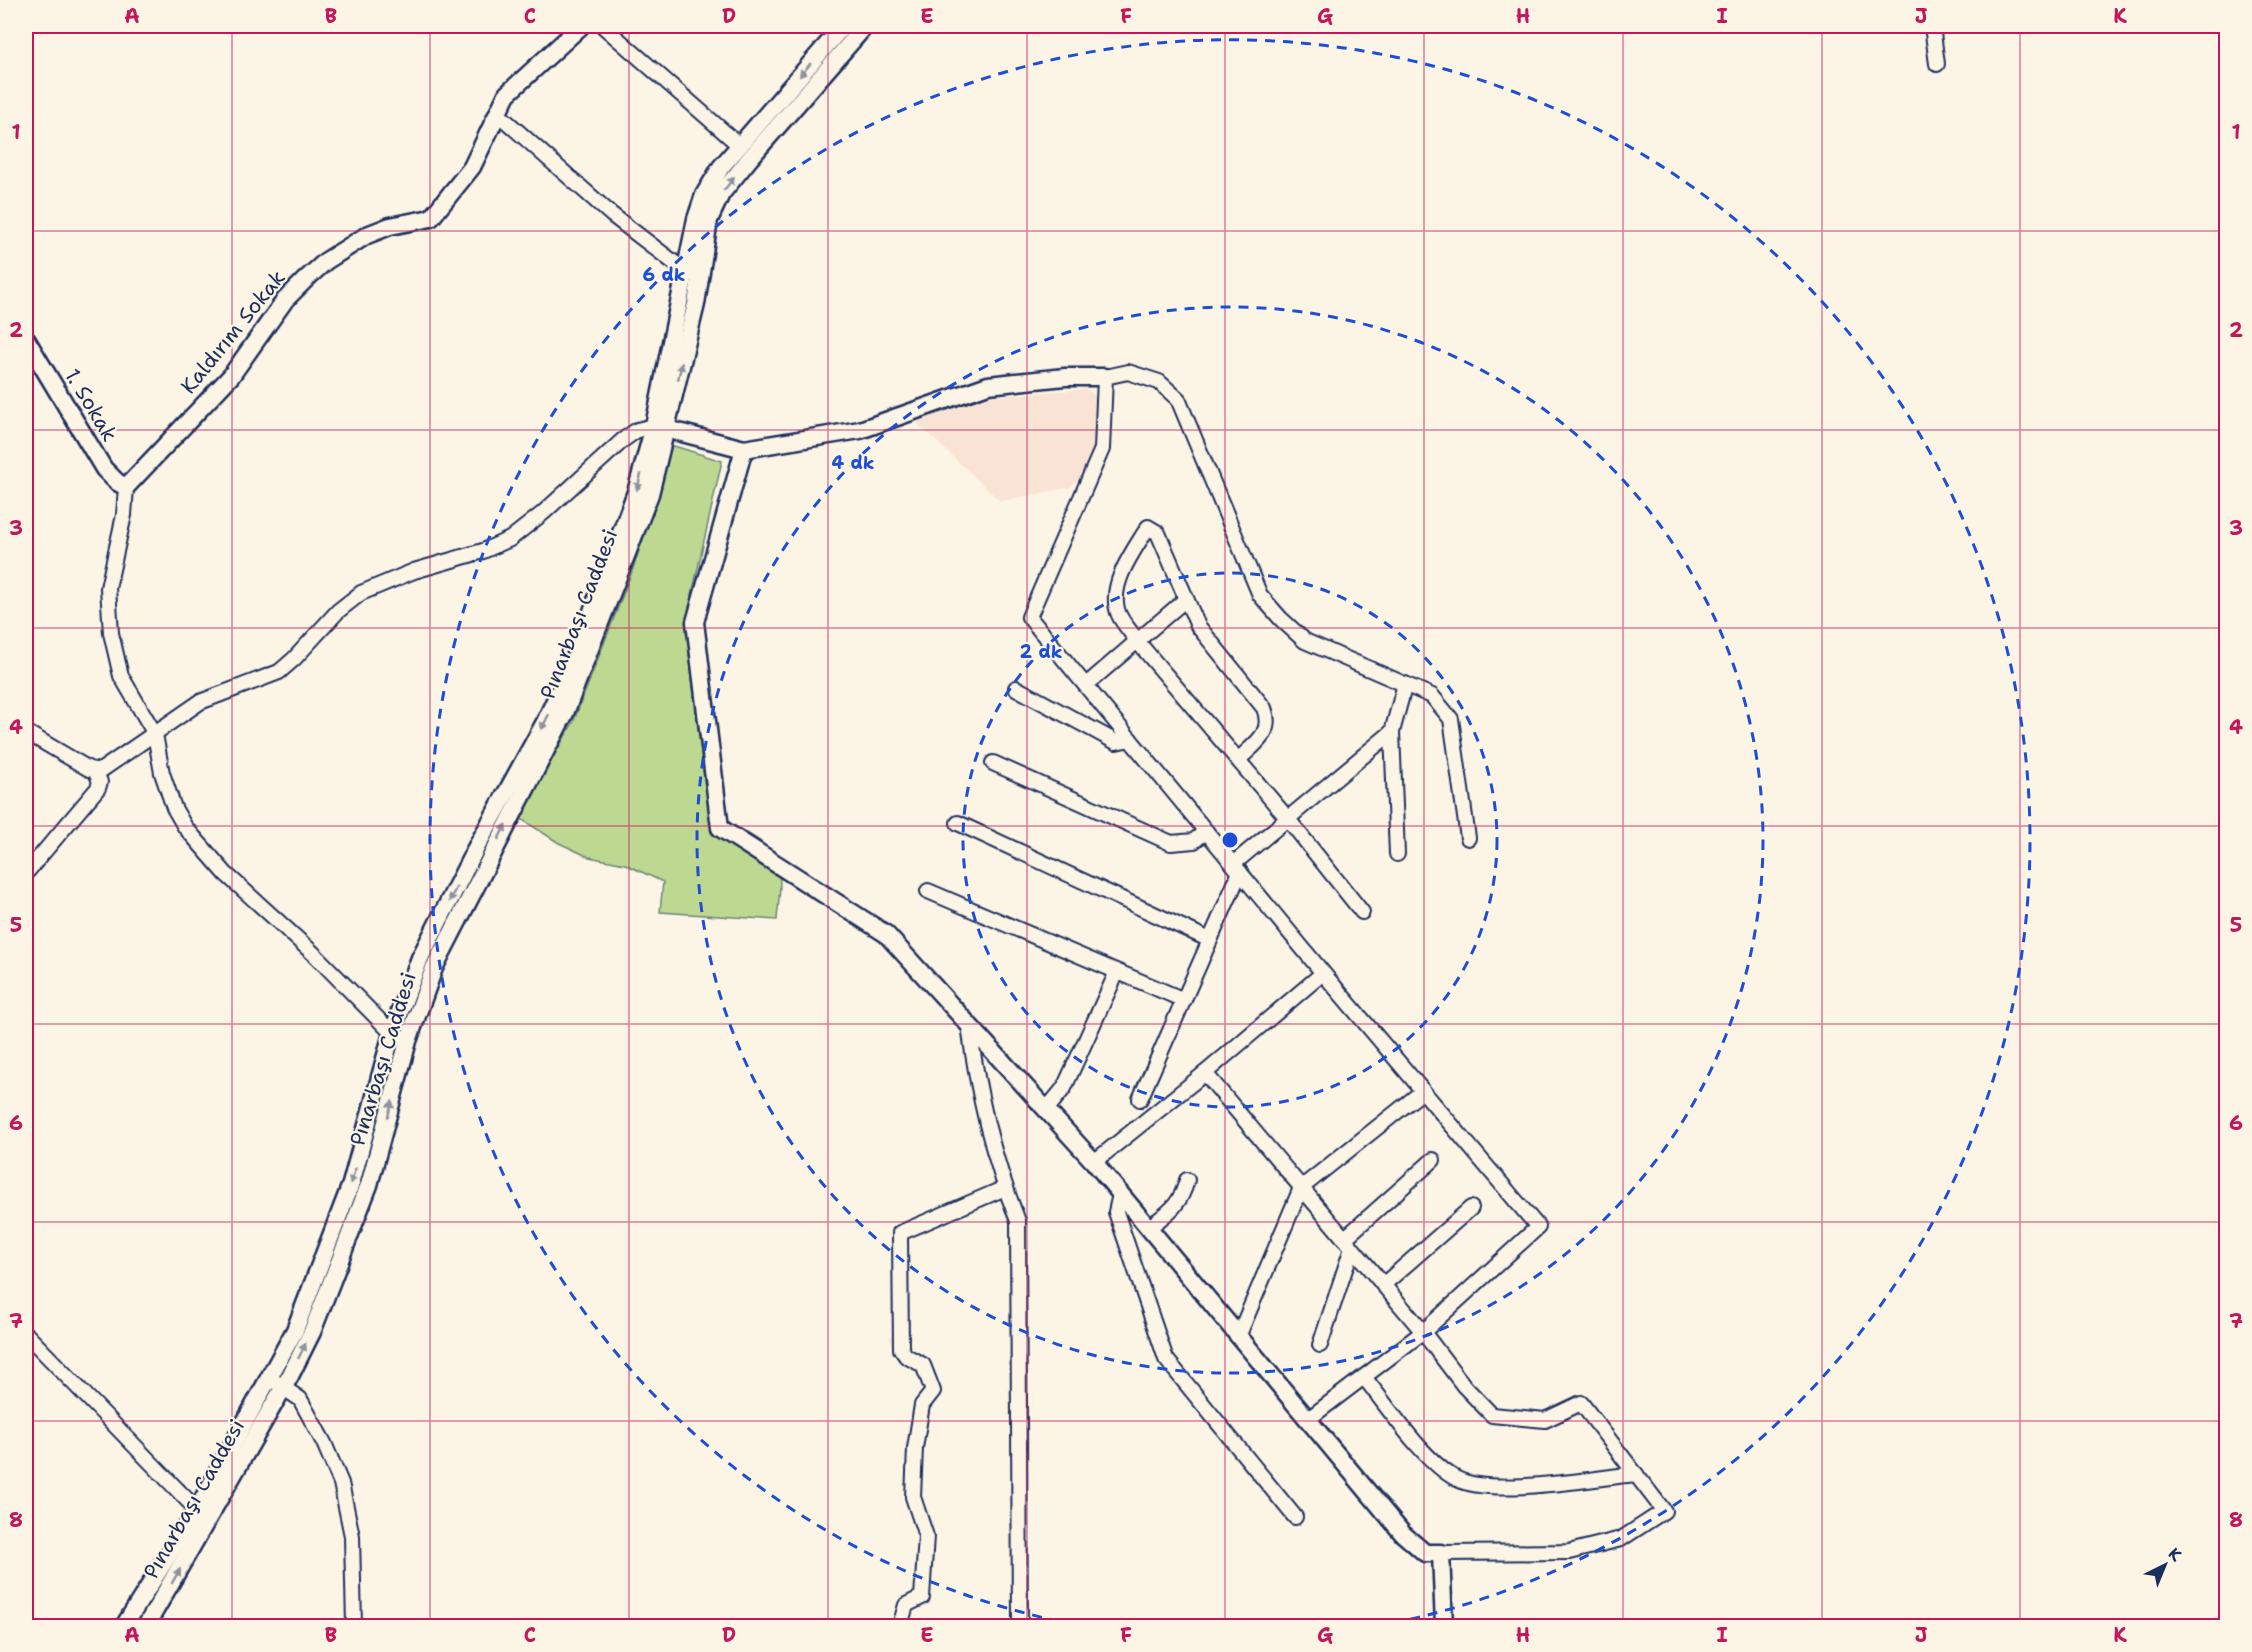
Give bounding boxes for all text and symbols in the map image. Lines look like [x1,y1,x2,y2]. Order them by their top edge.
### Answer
text: A [124,3,140,29]
text: B [325,3,337,29]
text: C [524,3,536,29]
text: D [722,3,736,29]
text: E [920,3,934,29]
text: F [1120,3,1132,29]
text: G [1317,3,1333,29]
text: H [1516,3,1530,29]
text: I [1716,3,1728,29]
text: J [1915,3,1928,29]
text: K [2113,3,2127,29]
one-way arrow [798,62,811,78]
text: 1 [11,119,21,145]
text: 1 [2231,119,2241,145]
one-way arrow [722,176,735,192]
text: 6 dk [643,263,685,287]
street label: Kaldırım Sokak [175,264,291,400]
text: 2 [9,317,23,343]
text: 2 [2229,317,2243,343]
one-way arrow [676,361,686,380]
street label: 1. Sokak [58,363,124,447]
text: 4 dk [832,451,874,475]
one-way arrow [634,473,643,491]
text: 3 [9,515,23,541]
text: 3 [2229,515,2243,541]
street label: Pınarbaşı Caddesi [534,525,624,703]
text: 2 dk [1020,640,1062,664]
text: 4 [9,714,23,740]
one-way arrow [540,714,549,731]
text: 4 [2229,714,2243,740]
one-way arrow [498,824,507,841]
centre of rings [1220,830,1240,850]
one-way arrow [448,886,458,903]
text: 5 [10,912,22,938]
text: 5 [2230,912,2242,938]
street label: Pınarbaşı Caddesi [343,969,423,1149]
one-way arrow [385,1100,395,1118]
text: 6 [9,1110,23,1136]
text: 6 [2229,1110,2243,1136]
one-way arrow [348,1167,358,1185]
text: 7 [9,1308,23,1334]
text: 7 [2229,1308,2243,1334]
one-way arrow [297,1343,307,1360]
street label: Pınarbaşı Caddesi [137,1414,251,1584]
text: 8 [9,1507,23,1533]
text: 8 [2229,1507,2243,1533]
north arrow [2135,1535,2195,1595]
text: K [2164,1543,2186,1566]
one-way arrow [170,1568,181,1584]
text: A [124,1622,140,1648]
text: B [325,1622,337,1648]
text: C [524,1622,536,1648]
text: D [722,1622,736,1648]
text: E [920,1622,934,1648]
text: F [1120,1622,1132,1648]
text: G [1317,1622,1333,1648]
text: H [1516,1622,1530,1648]
text: I [1716,1622,1728,1648]
text: J [1915,1622,1928,1648]
text: K [2113,1622,2127,1648]

